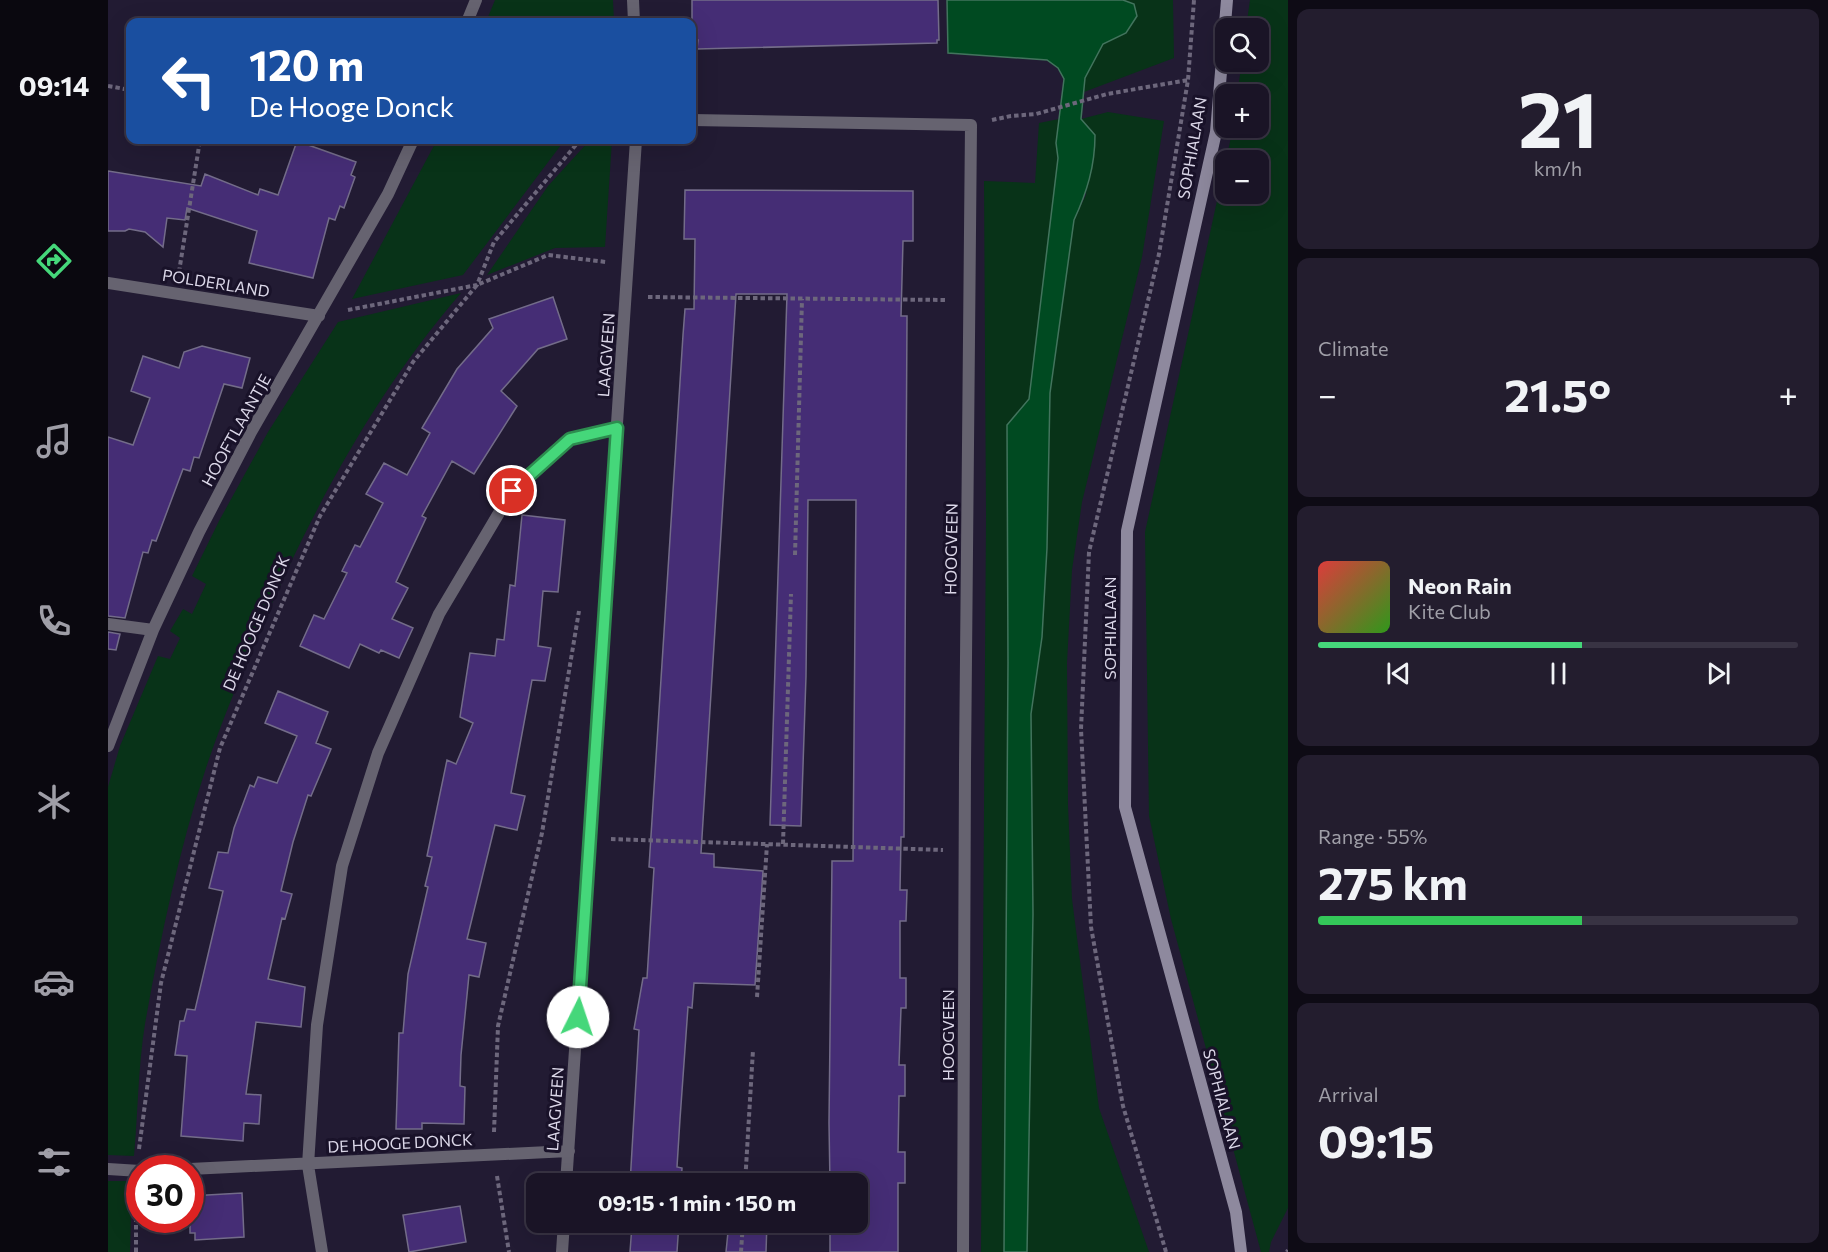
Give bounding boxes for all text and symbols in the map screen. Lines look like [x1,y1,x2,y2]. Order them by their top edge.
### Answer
map controls [1215,18,1269,204]
button: search [1215,18,1269,72]
text: 120 m [249,38,364,90]
icon: left [150,42,228,120]
text: 09:14 [19,69,89,102]
text: 21 [1518,69,1598,164]
button: + [1215,84,1269,138]
text: De Hooge Donck [249,90,454,123]
street label: SOPHIALAAN [1173,95,1210,200]
button: − [1215,150,1269,204]
text: km/h [1534,156,1582,180]
icon: directions [33,240,75,282]
street label: POLDERLAND [161,265,271,300]
street label: LAAGVEEN [593,312,618,398]
text: Climate [1318,336,1388,360]
text: 21.5° [1504,366,1611,421]
street label: HOOFTLAANTJE [197,370,274,489]
text: − [1318,373,1337,414]
text: + [1779,373,1798,414]
icon: music [33,420,75,462]
pin [486,465,537,516]
icon: arrive [495,474,528,507]
street label: HOOGVEEN [940,503,961,595]
street label: DE HOOGE DONCK [218,552,293,693]
text: Neon Rain [1408,572,1512,599]
street label: SOPHIALAAN [1100,576,1119,680]
text: Kite Club [1408,599,1491,623]
icon: phone [33,600,75,642]
icon: previous [1382,657,1415,690]
icon: pause [1542,657,1575,690]
icon: next [1702,657,1735,690]
icon: climate [33,781,75,823]
text: Range · 55% [1318,824,1427,848]
text: 275 km [1318,854,1468,909]
icon: car [33,961,75,1003]
position arrow [546,985,610,1049]
street label: HOOGVEEN [938,989,957,1081]
street label: SOPHIALAAN [1200,1047,1245,1151]
street label: LAAGVEEN [542,1066,567,1152]
text: Arrival [1318,1082,1379,1106]
text: 09:15 [1318,1112,1434,1167]
street label: DE HOOGE DONCK [327,1129,473,1156]
icon: filters [33,1141,75,1183]
speed limit sign: 30 [126,1155,204,1233]
text: 09:15 · 1 min · 150 m [598,1189,796,1216]

